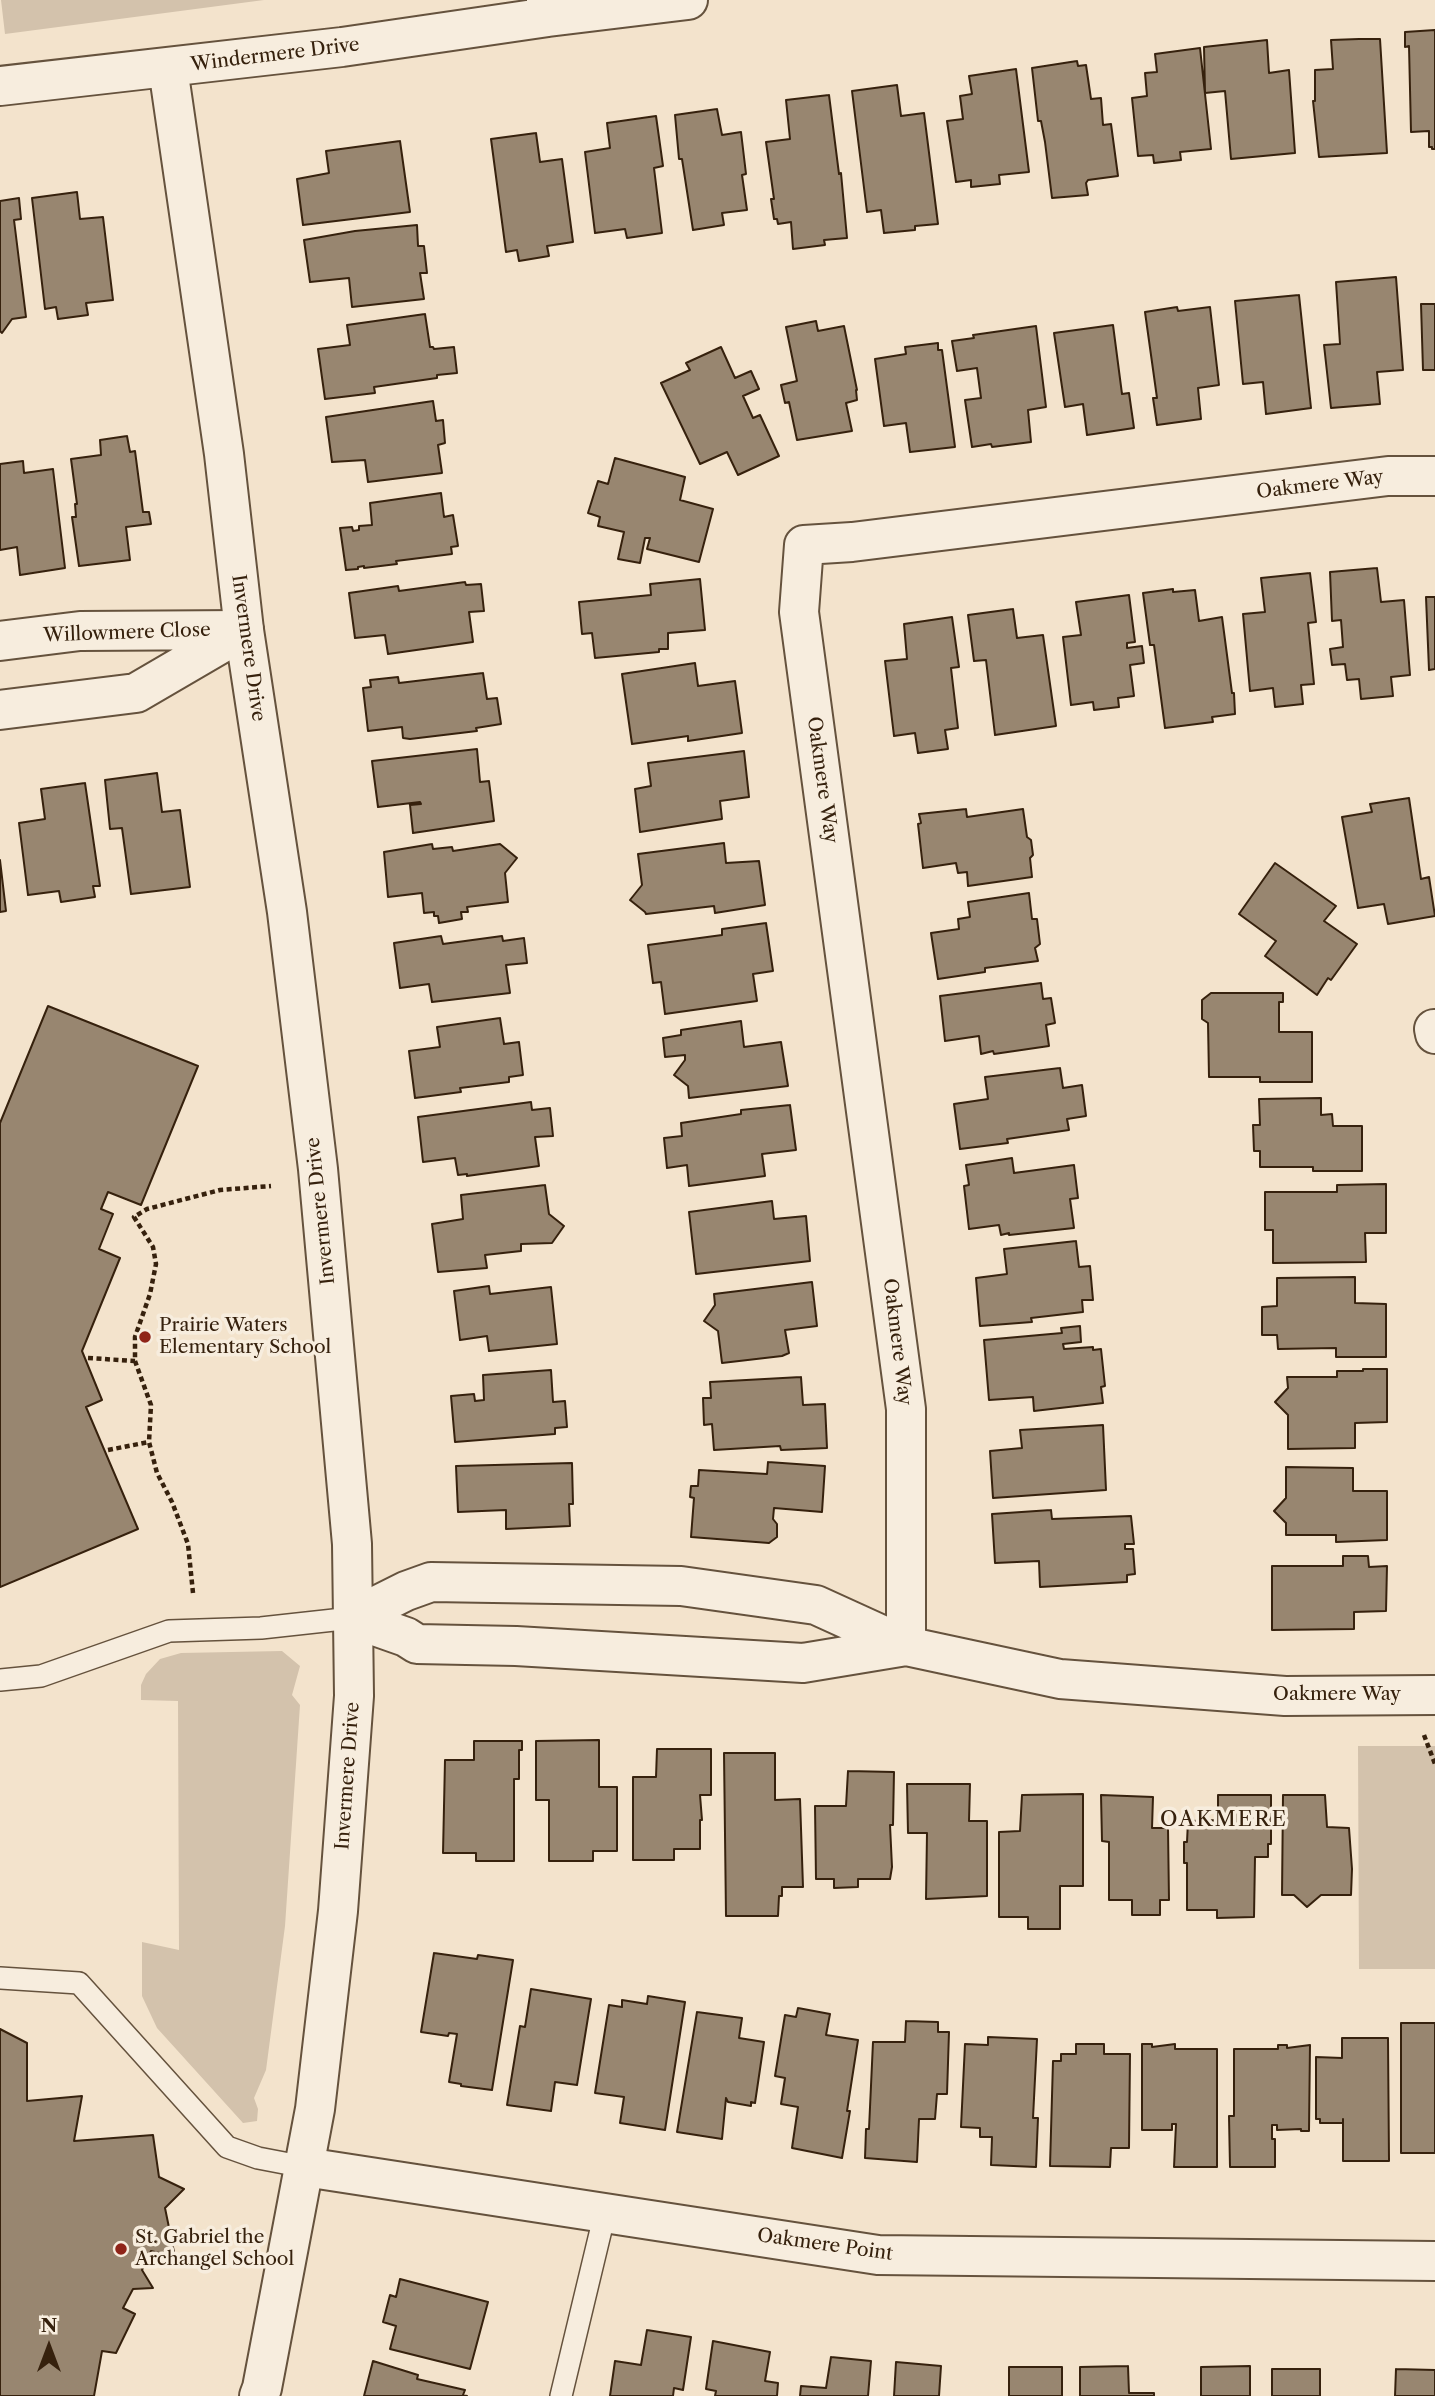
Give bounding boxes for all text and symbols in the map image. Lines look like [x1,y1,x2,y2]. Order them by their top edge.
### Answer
street label: Windermere Drive [189,33,361,77]
street label: Oakmere Way [1255,466,1385,504]
street label: Invermere Drive [226,573,270,723]
street label: Willowmere Close [43,619,211,647]
street label: Oakmere Way [802,715,842,845]
street label: Invermere Drive [302,1136,340,1286]
street label: Oakmere Way [878,1277,916,1407]
place label: Prairie Waters Elementary School [159,1315,331,1359]
marker: Prairie Waters Elementary School [137,1329,153,1345]
street label: Oakmere Way [1273,1684,1401,1706]
street label: Invermere Drive [331,1701,365,1851]
district label: OAKMERE [1161,1807,1287,1833]
street label: Oakmere Point [756,2224,894,2266]
place label: St. Gabriel the Archangel School [135,2227,294,2271]
marker: St. Gabriel the Archangel School [113,2241,129,2257]
north arrow [14,2312,84,2382]
text: N [41,2314,57,2337]

